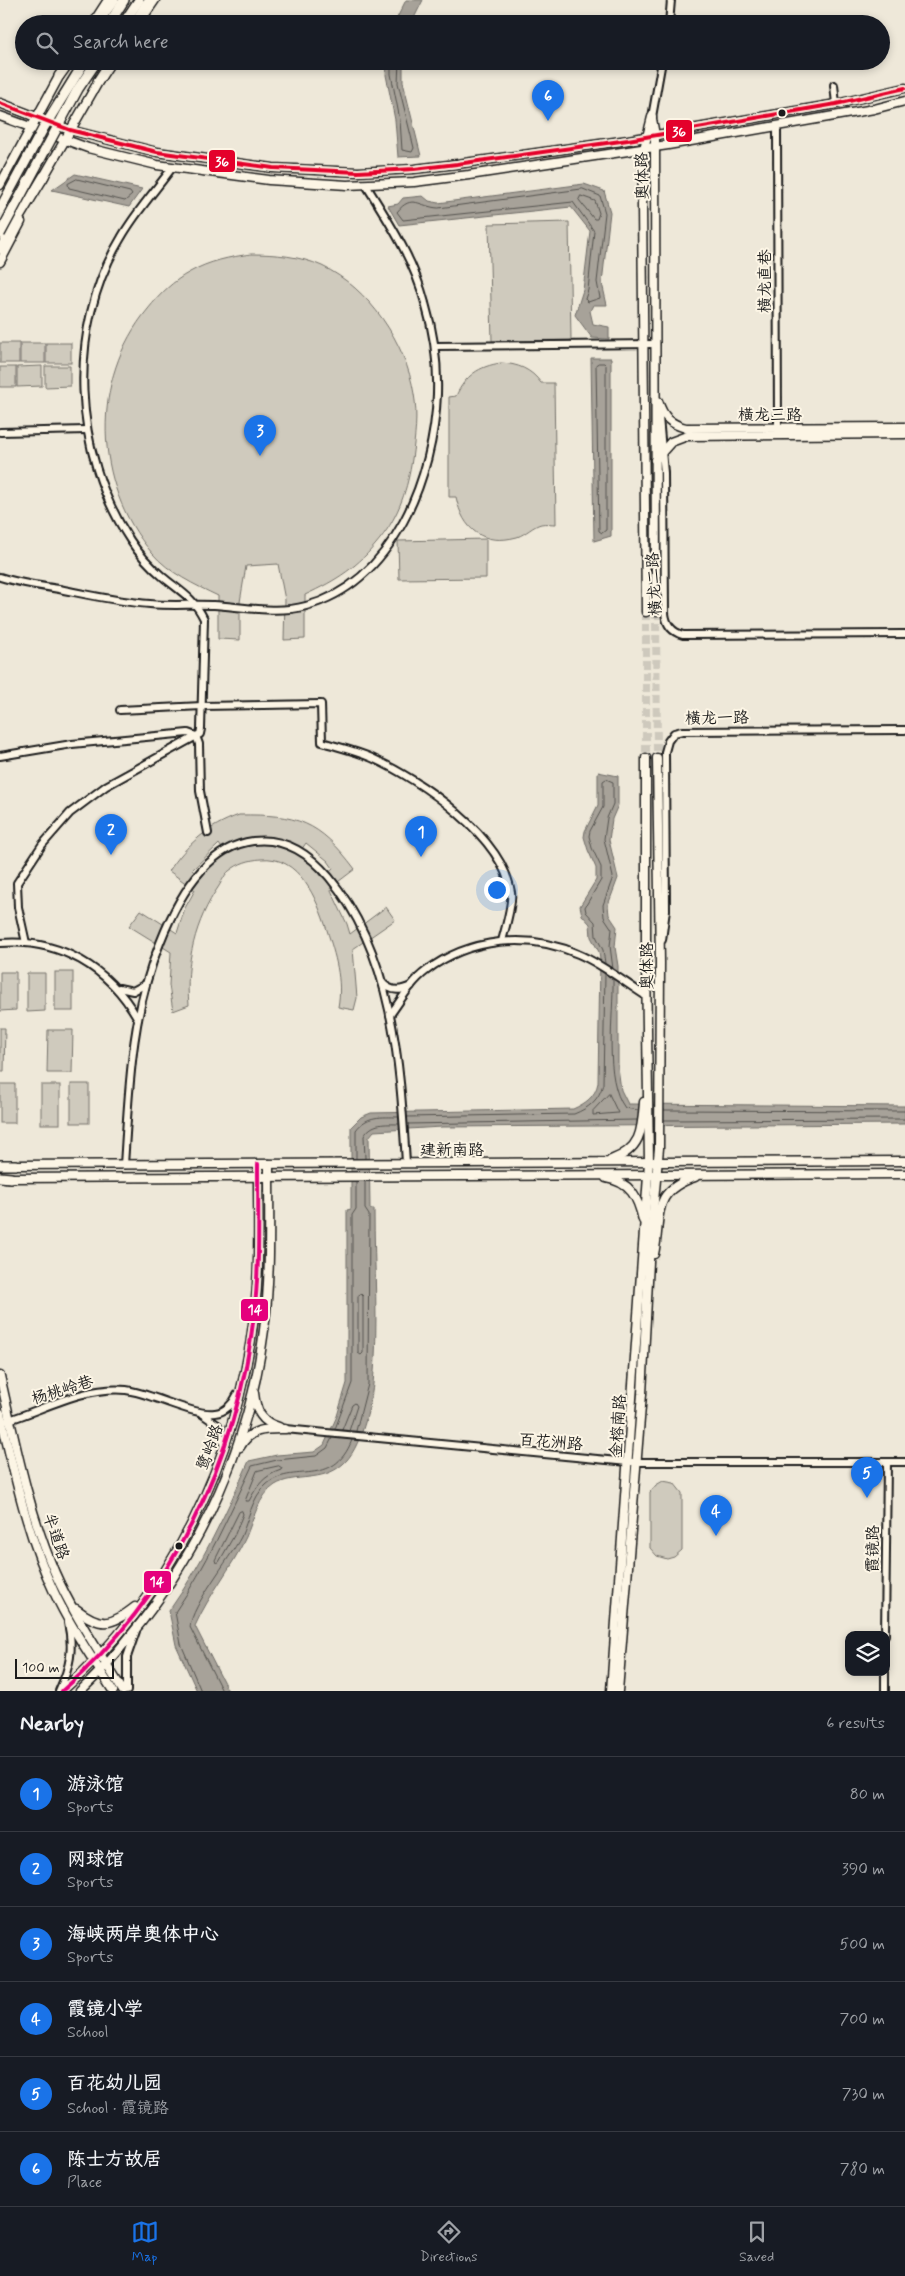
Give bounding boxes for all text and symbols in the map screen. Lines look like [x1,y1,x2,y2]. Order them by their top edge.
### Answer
search box [15,15,890,70]
icon: search [33,29,61,57]
text: Search here [73,30,169,55]
pin: 6 [532,80,564,121]
unlabelled marker [777,108,787,118]
line badge: 36 [665,119,693,143]
text: 36 [672,123,686,141]
line badge: 36 [208,149,236,173]
street label: 奥体路 [632,152,653,200]
text: 36 [215,153,229,171]
street label: 横龙直巷 [755,249,776,313]
street label: 横龙三路 [738,405,802,426]
pin: 3 [244,415,276,456]
street label: 横龙二路 [642,551,667,616]
street label: 横龙一路 [685,707,749,730]
pin: 2 [95,814,127,855]
pin: 1 [405,816,437,857]
your location [484,877,510,903]
street label: 奥体路 [637,942,658,990]
street label: 建新南路 [420,1140,484,1161]
line badge: 14 [240,1298,269,1322]
text: 14 [248,1301,263,1319]
street label: 杨桃岭巷 [29,1371,96,1410]
street label: 金榕南路 [606,1393,631,1459]
street label: 鹭岭路 [192,1421,228,1474]
street label: 百花洲路 [518,1429,584,1456]
pin: 5 [851,1457,883,1498]
pin: 4 [700,1495,732,1536]
street label: 半道路 [38,1510,73,1563]
street label: 霞镜路 [863,1525,884,1573]
unlabelled marker [174,1541,184,1551]
line badge: 14 [143,1570,172,1594]
text: 14 [150,1573,165,1591]
map controls [845,1631,890,1676]
button: layers [845,1631,890,1676]
scale bar [15,1656,114,1679]
text: 100 m [22,1659,60,1677]
text: Nearby [20,1710,84,1738]
text: 6 results [826,1713,885,1734]
text: 游泳馆 [67,1772,124,1797]
text: 1 [32,1784,40,1805]
text: 80 m [850,1784,885,1805]
text: Sports [67,1797,113,1818]
text: 网球馆 [67,1847,124,1872]
text: 2 [32,1859,40,1880]
text: 390 m [842,1859,885,1880]
text: Sports [67,1872,113,1893]
text: 海峡两岸奥体中心 [67,1922,219,1947]
text: 3 [32,1934,40,1955]
text: 500 m [840,1934,885,1955]
text: Sports [67,1947,113,1968]
text: 霞镜小学 [67,1997,143,2022]
text: 4 [31,2009,41,2030]
text: 700 m [839,2009,885,2030]
text: School [67,2022,108,2043]
text: 百花幼儿园 [67,2071,162,2096]
text: 5 [31,2084,41,2105]
text: 730 m [842,2084,885,2105]
text: School · 霞镜路 [67,2098,169,2119]
text: 陈士方故居 [67,2147,162,2172]
text: 6 [32,2159,40,2180]
text: 780 m [840,2159,885,2180]
text: Place [67,2172,102,2193]
tab: Map [131,2218,159,2266]
tab: Directions [420,2218,478,2266]
tab: Saved [739,2218,774,2266]

